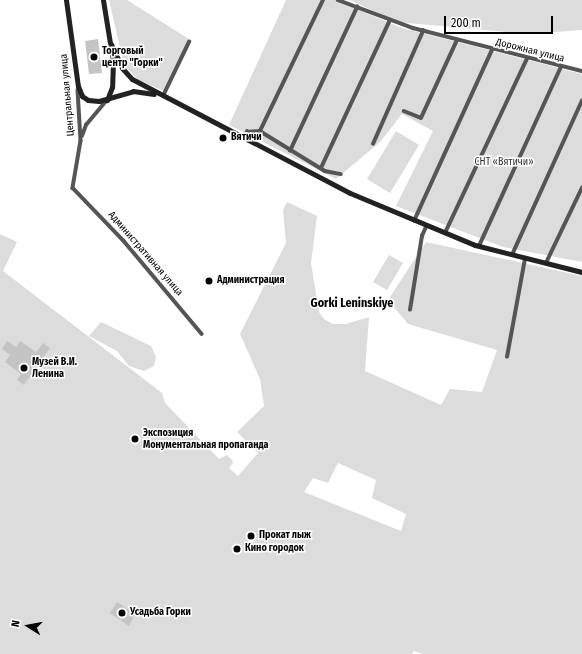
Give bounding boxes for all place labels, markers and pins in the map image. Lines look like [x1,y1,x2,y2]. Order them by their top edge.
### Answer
place label: Торговый центр "Горки" [102,45,163,68]
marker: Торговый центр "Горки" [89,52,99,62]
place label: Вятичи [231,132,262,144]
marker: Вятичи [218,133,228,143]
place label: Администрация [217,275,285,287]
marker: Администрация [204,276,214,286]
place label: Музей В.И. Ленина [32,356,77,380]
marker: Музей В.И. Ленина [19,363,29,373]
place label: Экспозиция Монументальная пропаганда [143,427,268,450]
marker: Экспозиция Монументальная пропаганда [130,434,140,444]
place label: Прокат лыж [259,530,311,542]
marker: Прокат лыж [246,531,256,541]
place label: Кино городок [245,543,304,555]
marker: Кино городок [232,544,242,554]
place label: Усадьба Горки [130,607,191,619]
marker: Усадьба Горки [117,608,127,618]

